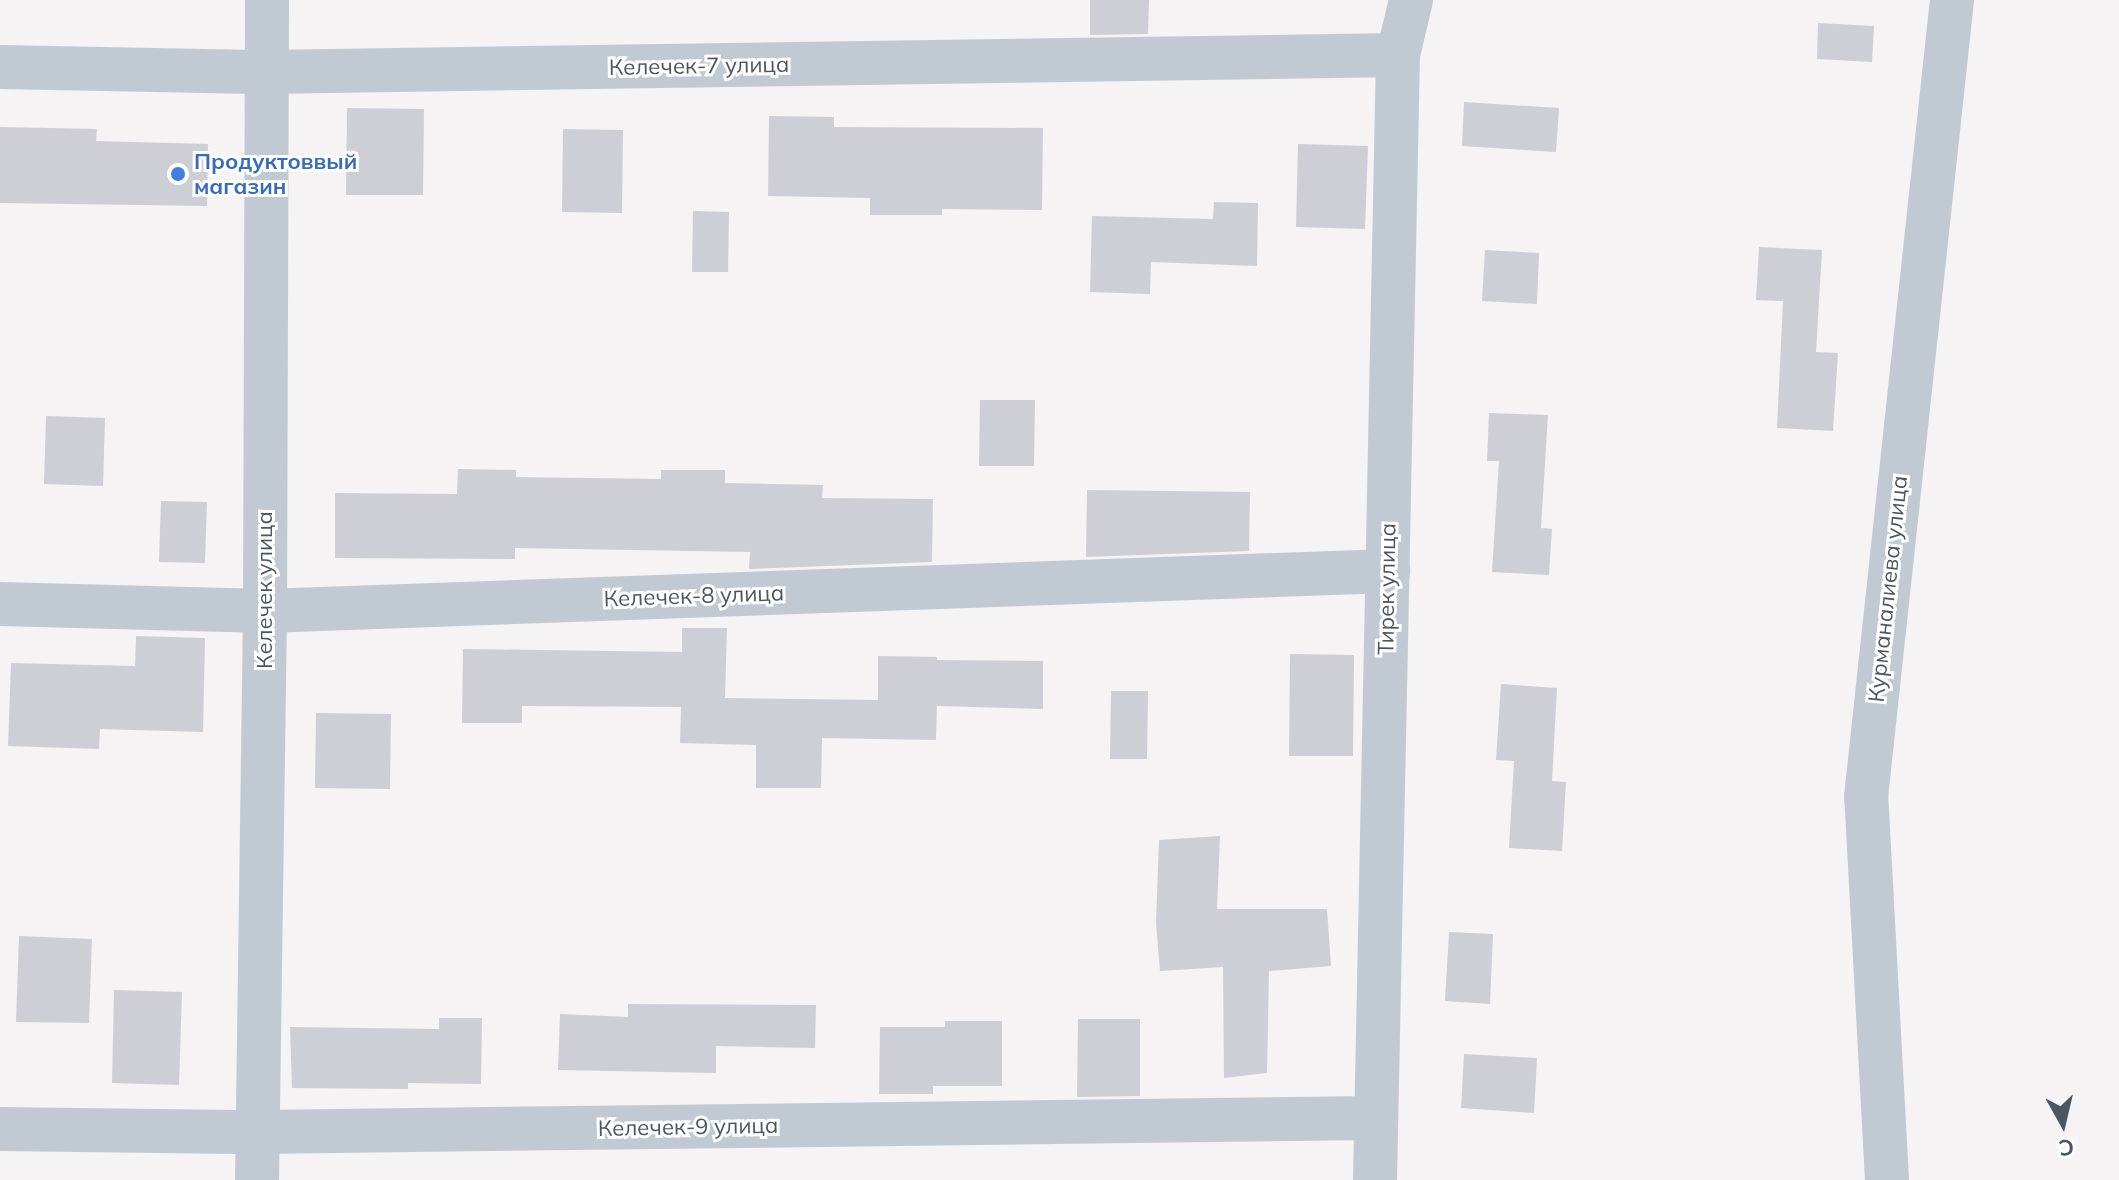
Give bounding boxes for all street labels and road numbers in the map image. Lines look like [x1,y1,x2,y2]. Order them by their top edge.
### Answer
street label: Келечек-7 улица [609,51,789,81]
street label: Курманалиева улица [1863,474,1913,704]
street label: Келечек улица [252,511,278,669]
street label: Тирек улица [1373,523,1401,655]
street label: Келечек-8 улица [603,580,785,612]
street label: Келечек-9 улица [598,1112,778,1142]

